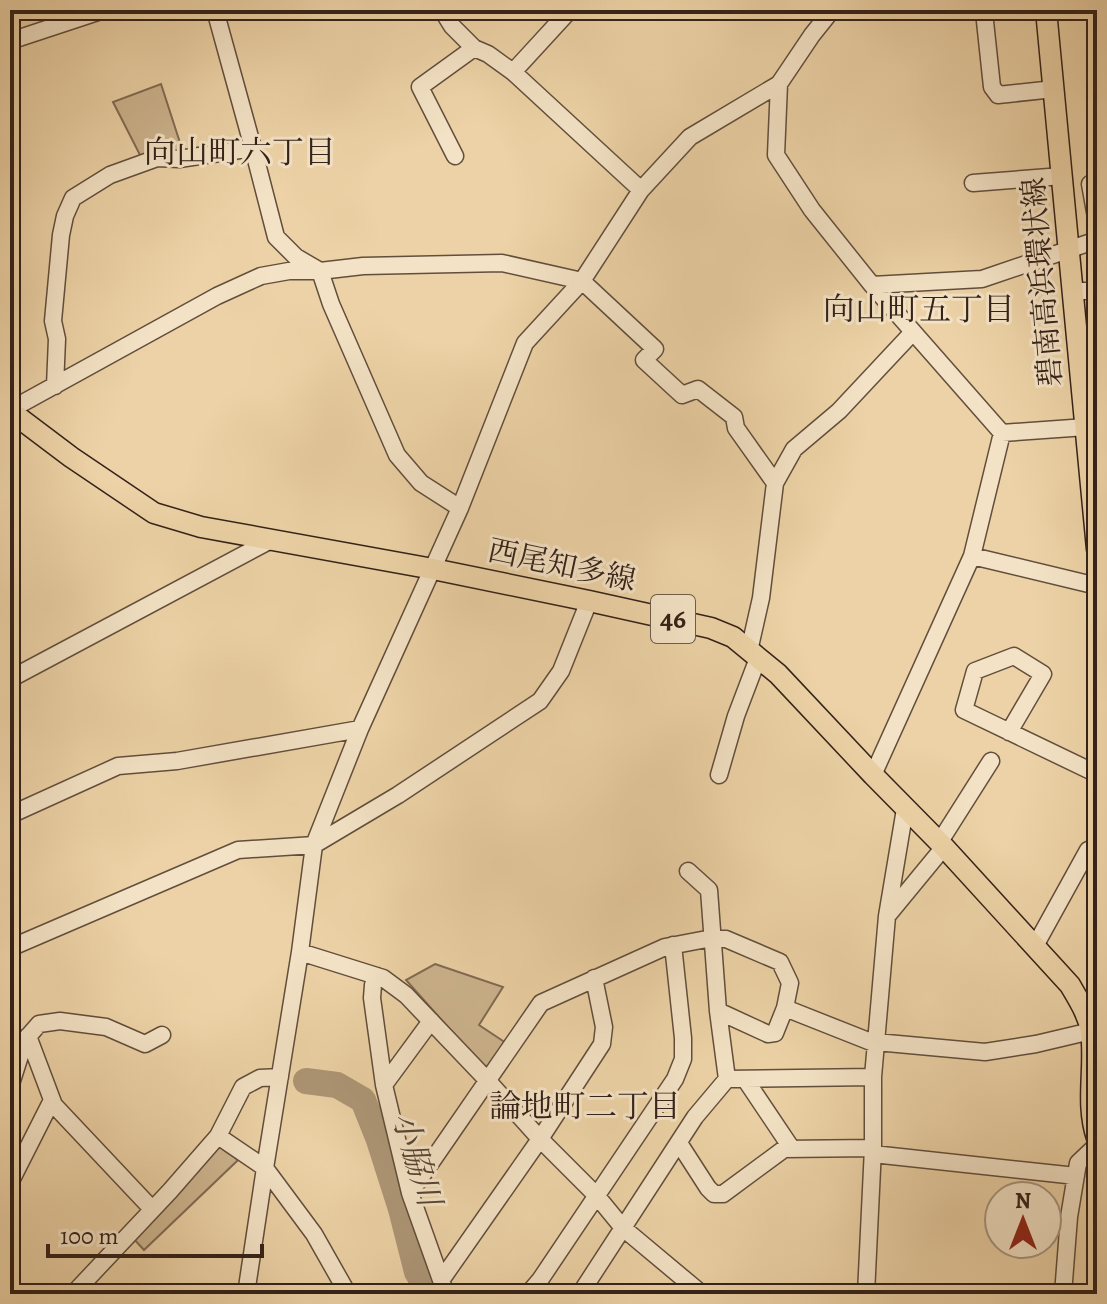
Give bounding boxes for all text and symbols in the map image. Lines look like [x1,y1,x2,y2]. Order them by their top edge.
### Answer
district label: 向山町六丁目 [144,130,336,174]
street label: 碧南高浜環状線 [1013,176,1071,388]
district label: 向山町五丁目 [823,287,1015,331]
street label: 西尾知多線 [484,530,640,600]
road number: 46 [651,595,695,643]
district label: 論地町二丁目 [489,1084,681,1128]
water label: 小脇川 [382,1107,453,1214]
north arrow [983,1180,1063,1260]
text: N [1015,1186,1031,1216]
scale bar [48,1208,262,1258]
text: 100 m [60,1220,119,1252]

